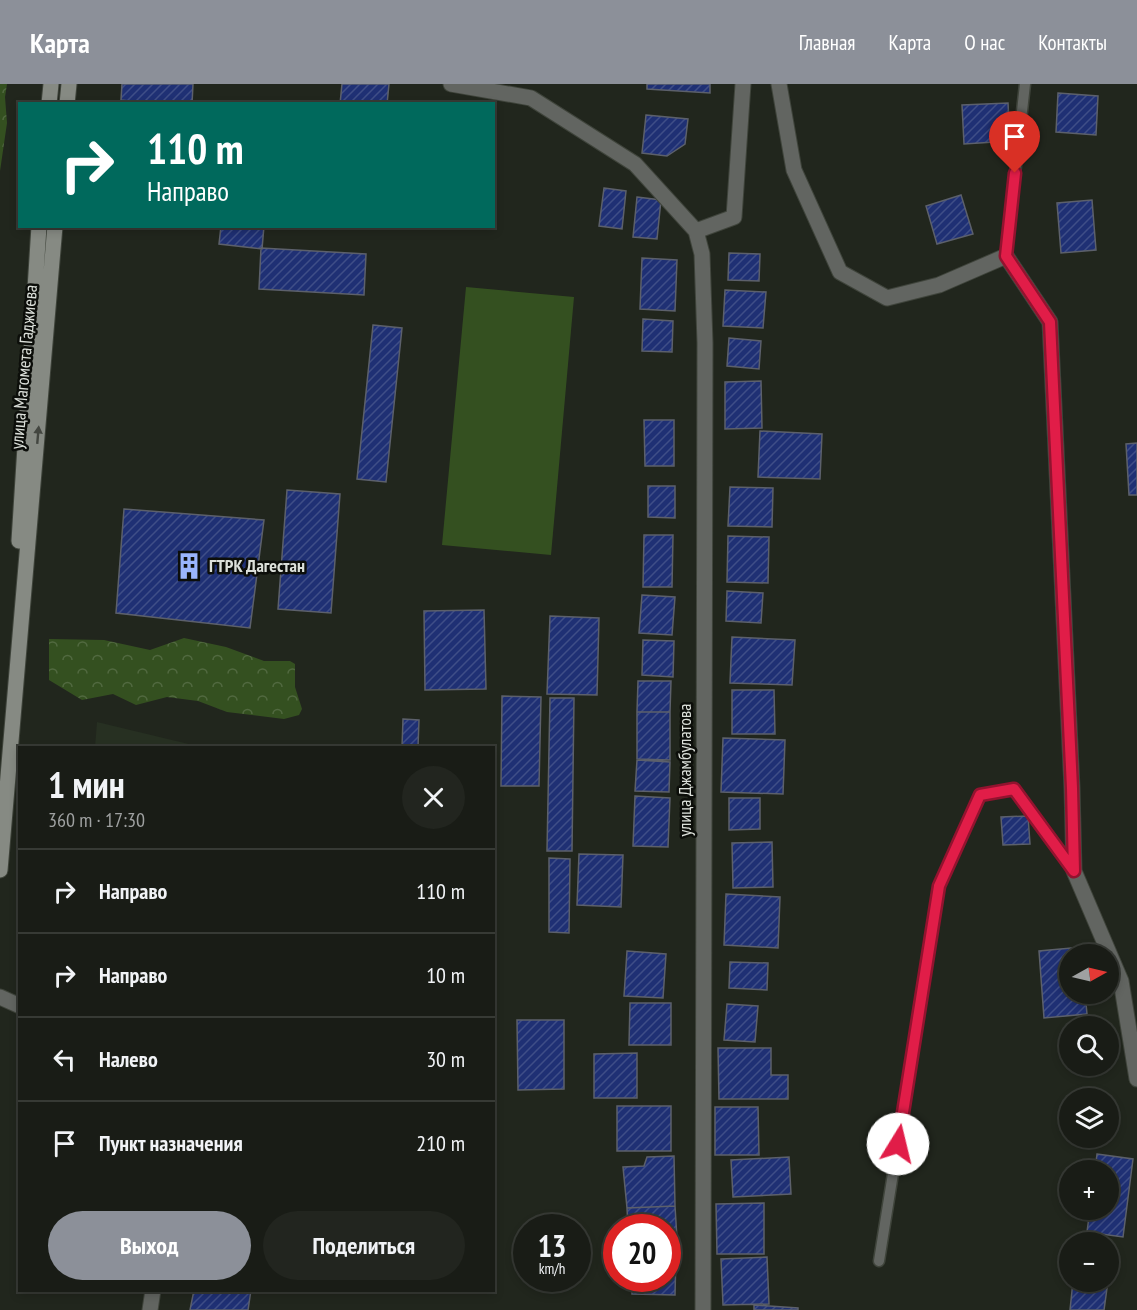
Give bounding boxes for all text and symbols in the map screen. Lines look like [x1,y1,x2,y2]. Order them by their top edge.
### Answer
text: Карта [30,24,90,61]
text: Главная [799,29,855,56]
text: Карта [888,29,931,56]
text: О нас [964,29,1005,56]
text: Контакты [1038,29,1107,56]
pin [989,111,1040,173]
icon: arrive [998,120,1031,153]
text: 110 m [147,121,244,176]
icon: right [48,126,126,204]
text: Направо [147,174,229,208]
street label: улица Магомета Гаджиева [5,284,42,450]
one-way arrow [33,425,43,444]
building icon: ГТРК Дагестан [174,551,204,581]
place label: ГТРК Дагестан [209,554,305,577]
street label: улица Джамбулатова [673,704,696,836]
text: 1 мин [48,761,125,808]
button: close [402,766,465,829]
text: 360 m · 17:30 [48,807,145,833]
icon: right [48,875,81,908]
text: Направо [99,877,167,905]
text: 110 m [416,877,465,905]
north arrow [1059,944,1119,1004]
map controls [1059,944,1119,1292]
icon: right [48,959,81,992]
text: Направо [99,961,167,989]
text: 10 m [426,961,465,989]
button: search [1059,1016,1119,1076]
icon: left [48,1043,81,1076]
text: Налево [99,1045,158,1073]
text: 30 m [426,1045,465,1073]
button: layers [1059,1088,1119,1148]
position arrow [866,1112,930,1176]
icon: arrive [48,1127,81,1160]
text: Пункт назначения [99,1129,243,1157]
text: 210 m [416,1129,465,1157]
button: + [1059,1160,1119,1220]
button: Выход [48,1211,251,1280]
button: Поделиться [263,1211,465,1280]
speed limit sign: 20 [603,1214,681,1292]
text: 13 [538,1226,566,1265]
button: − [1059,1232,1119,1292]
text: km/h [539,1259,565,1278]

